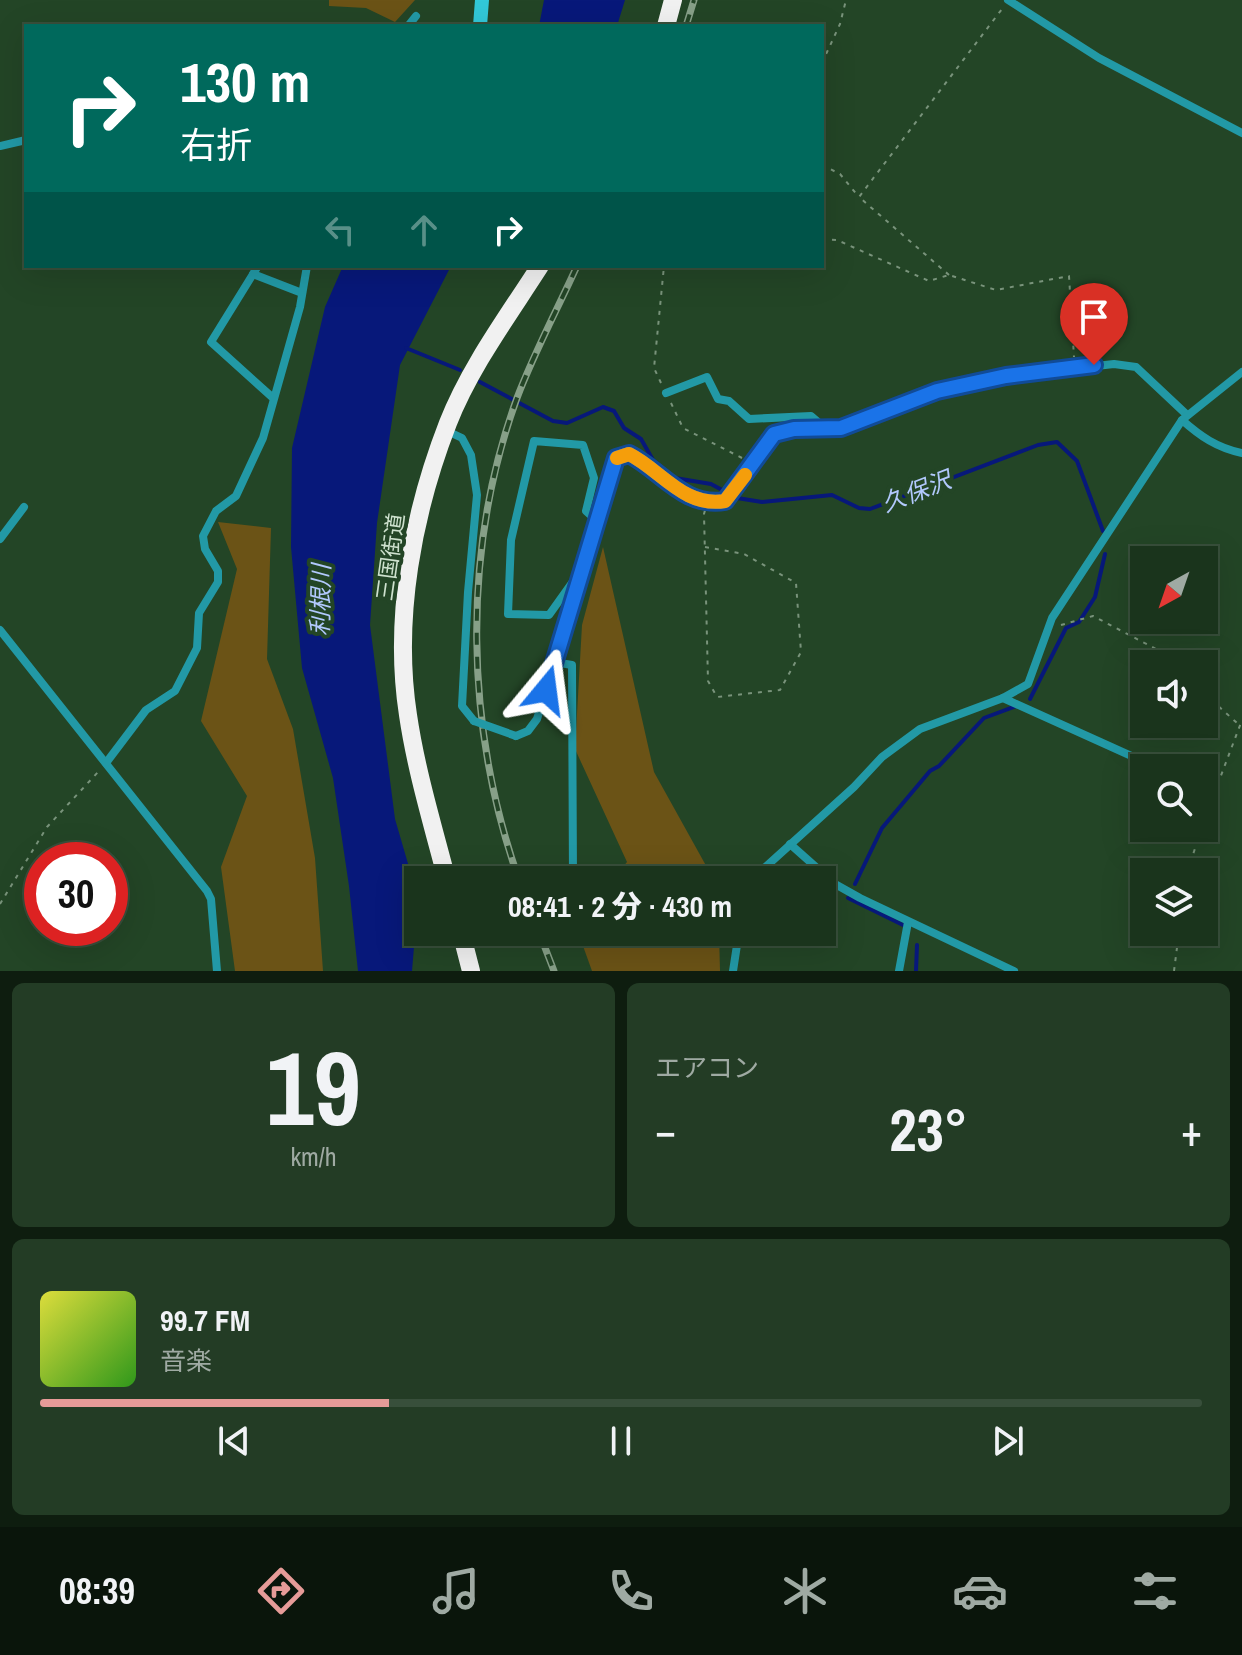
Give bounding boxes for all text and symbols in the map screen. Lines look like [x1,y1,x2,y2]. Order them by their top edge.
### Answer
text: 130 m [180,44,310,119]
icon: right [48,56,152,160]
text: 右折 [180,121,252,169]
icon: left [318,208,362,252]
icon: ahead [402,208,446,252]
icon: right [486,208,530,252]
pin [1060,283,1128,365]
icon: arrive [1072,295,1116,339]
water label: 久保沢 [877,462,958,519]
street label: 三国街道 [369,511,411,603]
north arrow [1130,546,1218,634]
map controls [1130,546,1218,946]
water label: 利根川 [303,561,337,636]
position arrow [504,648,588,732]
button: sound [1130,650,1218,738]
button: search [1130,754,1218,842]
speed limit sign: 30 [24,842,128,946]
button: layers [1130,858,1218,946]
text: 08:41 · 2 分 · 430 m [508,886,732,926]
text: 19 [266,1017,361,1157]
text: エアコン [655,1050,759,1085]
text: 23° [889,1089,968,1170]
text: − [655,1100,676,1160]
text: + [1181,1100,1202,1160]
text: km/h [290,1139,337,1174]
text: 99.7 FM [160,1300,250,1340]
text: 音楽 [160,1343,212,1378]
icon: previous [212,1419,256,1463]
icon: pause [599,1419,643,1463]
icon: next [986,1419,1030,1463]
icon: directions [253,1563,309,1619]
icon: music [428,1563,484,1619]
icon: phone [603,1563,659,1619]
icon: climate [777,1563,833,1619]
icon: car [952,1563,1008,1619]
icon: filters [1127,1563,1183,1619]
text: 08:39 [59,1567,135,1615]

